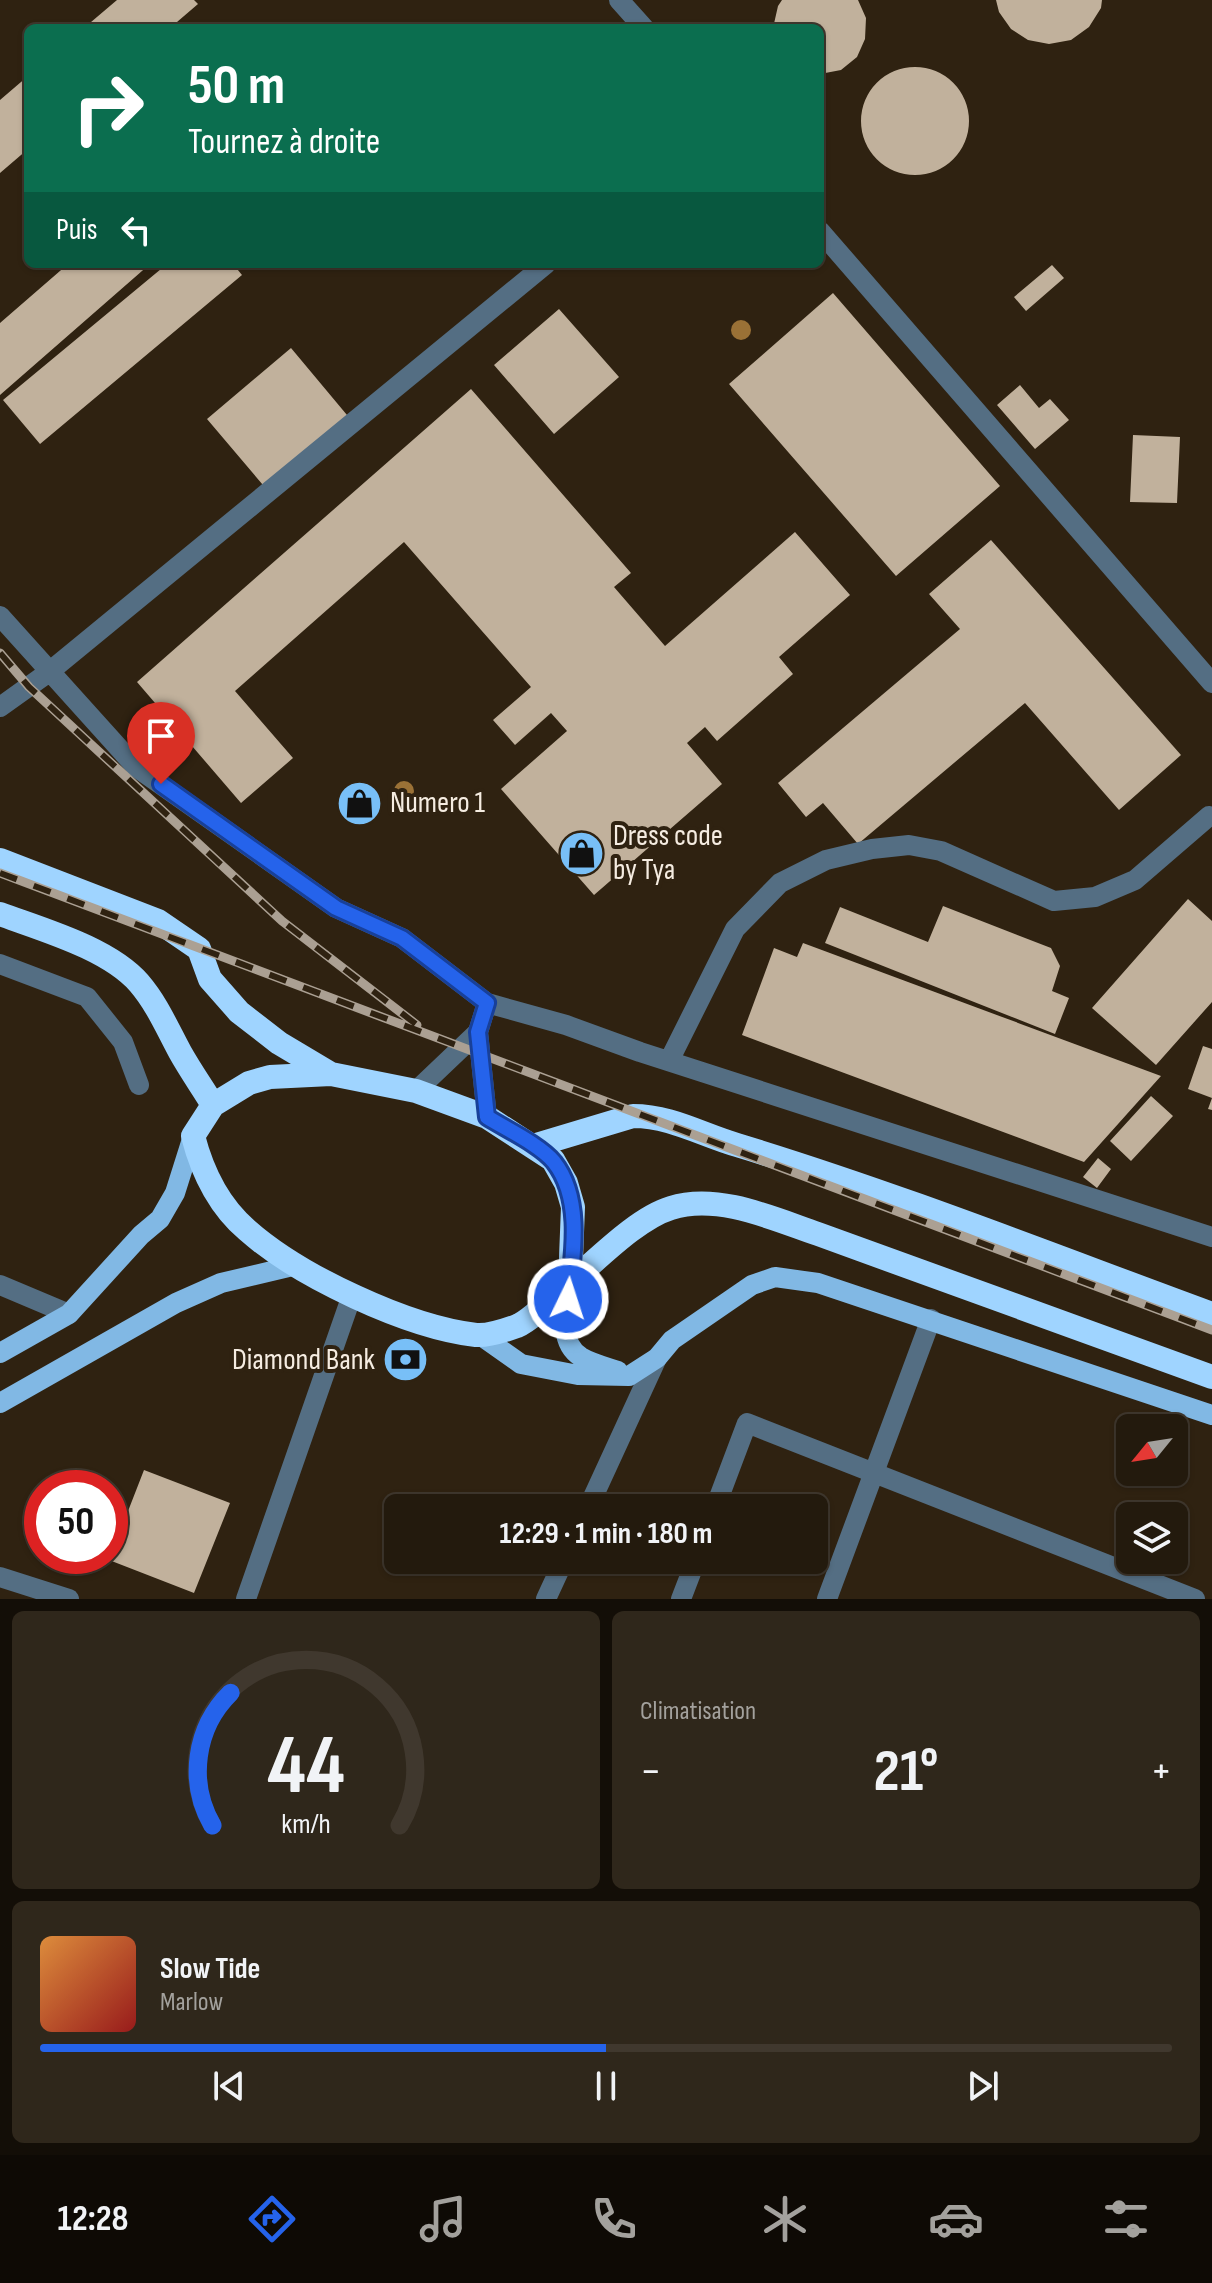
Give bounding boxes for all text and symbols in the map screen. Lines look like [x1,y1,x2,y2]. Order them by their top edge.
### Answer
text: 50 m [188,53,285,120]
icon: right [56,56,160,160]
text: Tournez à droite [188,121,380,164]
icon: left [114,208,158,252]
text: Puis [56,212,98,248]
pin [127,702,195,784]
icon: arrive [139,714,183,758]
shop icon: Numero 1 [335,779,383,827]
place label: Numero 1 [390,785,486,821]
place label: Dress code by Tya [613,818,723,888]
shop icon: Dress code by Tya [558,829,606,877]
position arrow [526,1257,610,1341]
bank icon: Diamond Bank [382,1336,430,1384]
place label: Diamond Bank [232,1342,376,1378]
north arrow [1116,1414,1188,1486]
map controls [1116,1414,1188,1574]
speed limit sign: 50 [24,1470,128,1574]
button: layers [1116,1502,1188,1574]
text: 12:29 · 1 min · 180 m [500,1516,712,1552]
text: Climatisation [640,1696,756,1727]
text: 44 [267,1717,345,1817]
text: 21° [873,1736,939,1808]
text: − [640,1745,662,1798]
text: + [1150,1745,1172,1798]
text: km/h [281,1807,331,1842]
text: Slow Tide [160,1951,260,1987]
text: Marlow [160,1987,223,2018]
icon: previous [207,2064,251,2108]
icon: pause [584,2064,628,2108]
icon: next [961,2064,1005,2108]
icon: directions [244,2191,300,2247]
icon: music [415,2191,471,2247]
icon: phone [586,2191,642,2247]
icon: climate [757,2191,813,2247]
icon: car [928,2191,984,2247]
icon: filters [1098,2191,1154,2247]
text: 12:28 [57,2198,129,2241]

